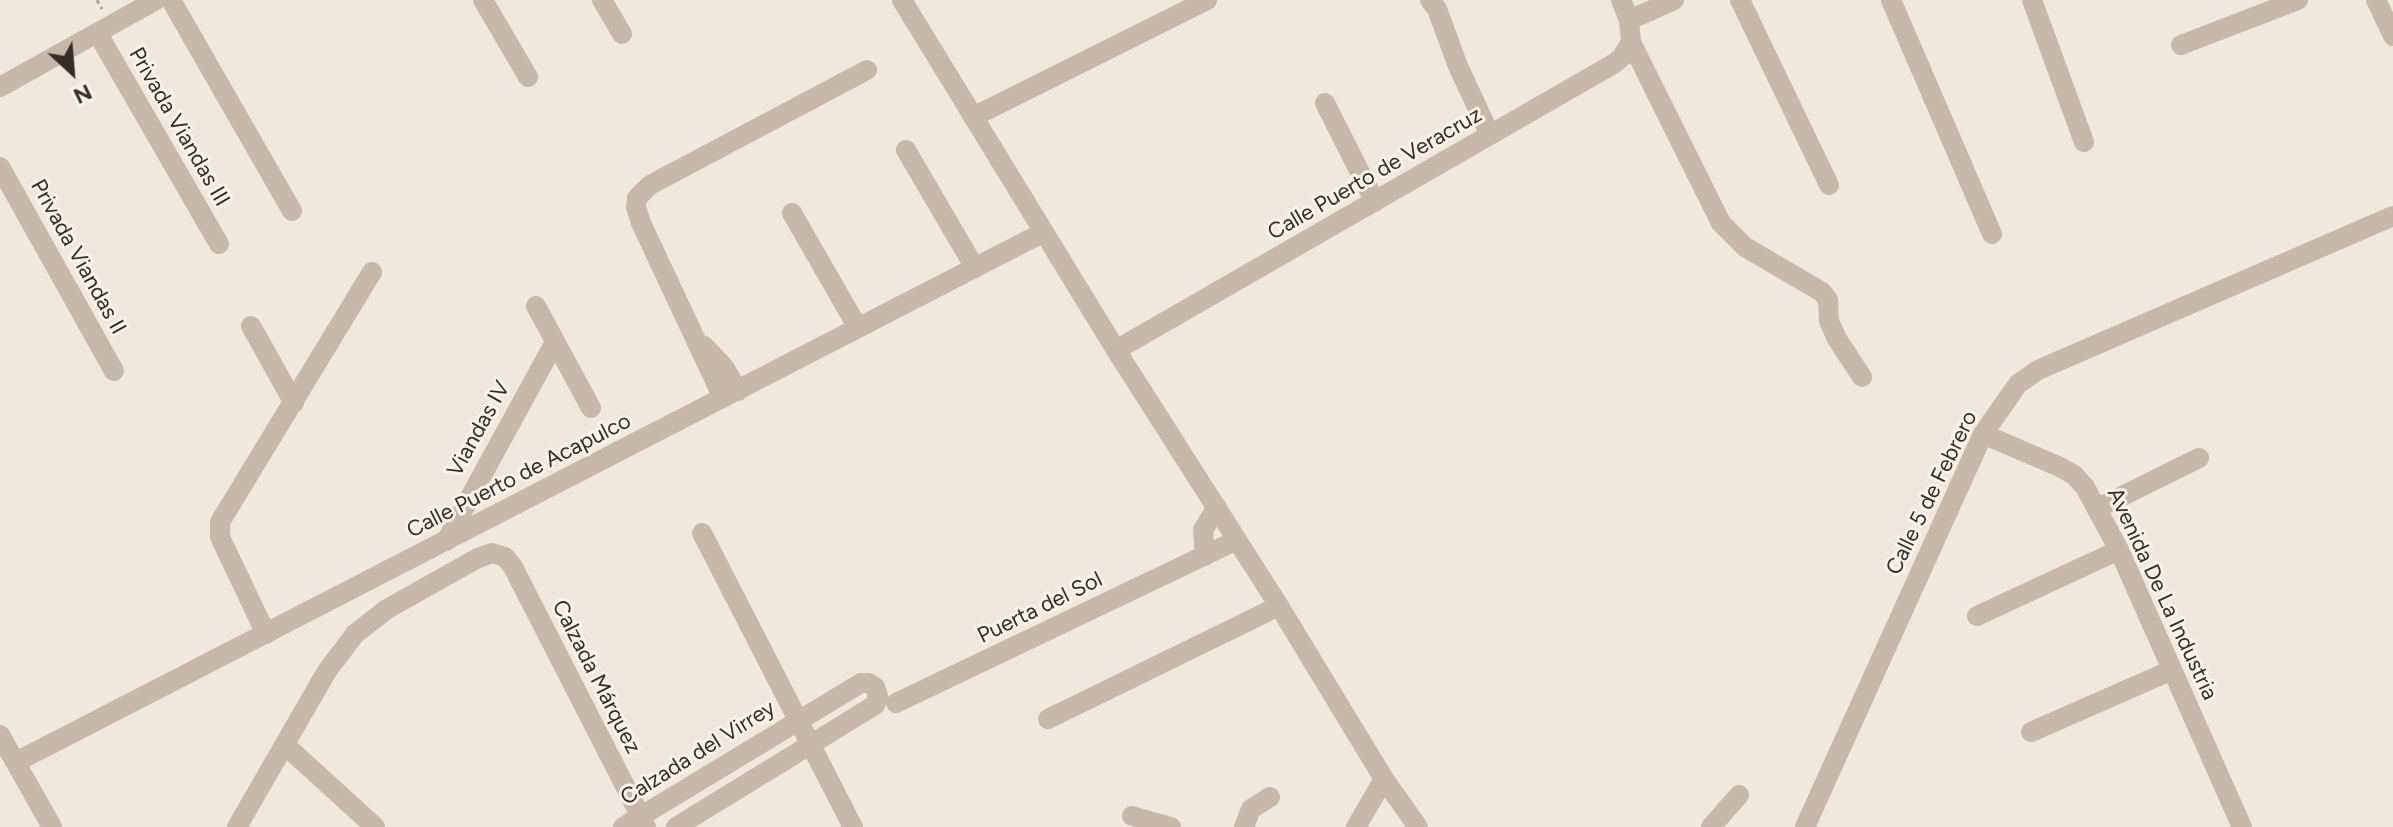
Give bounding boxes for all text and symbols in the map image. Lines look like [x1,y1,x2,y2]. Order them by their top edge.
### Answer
north arrow [32,32,112,112]
street label: Privada Viandas III [123,43,235,211]
text: N [69,78,96,110]
street label: Calle Puerto de Veracruz [1263,102,1487,246]
street label: Privada Viandas II [25,175,131,339]
street label: Viandas IV [442,377,516,481]
street label: Calle 5 de Febrero [1881,407,1983,579]
street label: Calle Puerto de Acapulco [403,408,635,544]
street label: Avenida De La Industria [2101,484,2223,704]
street label: Puerta del Sol [973,566,1107,650]
street label: Calzada Márquez [546,596,646,758]
street label: Calzada del Virrey [616,695,780,811]

